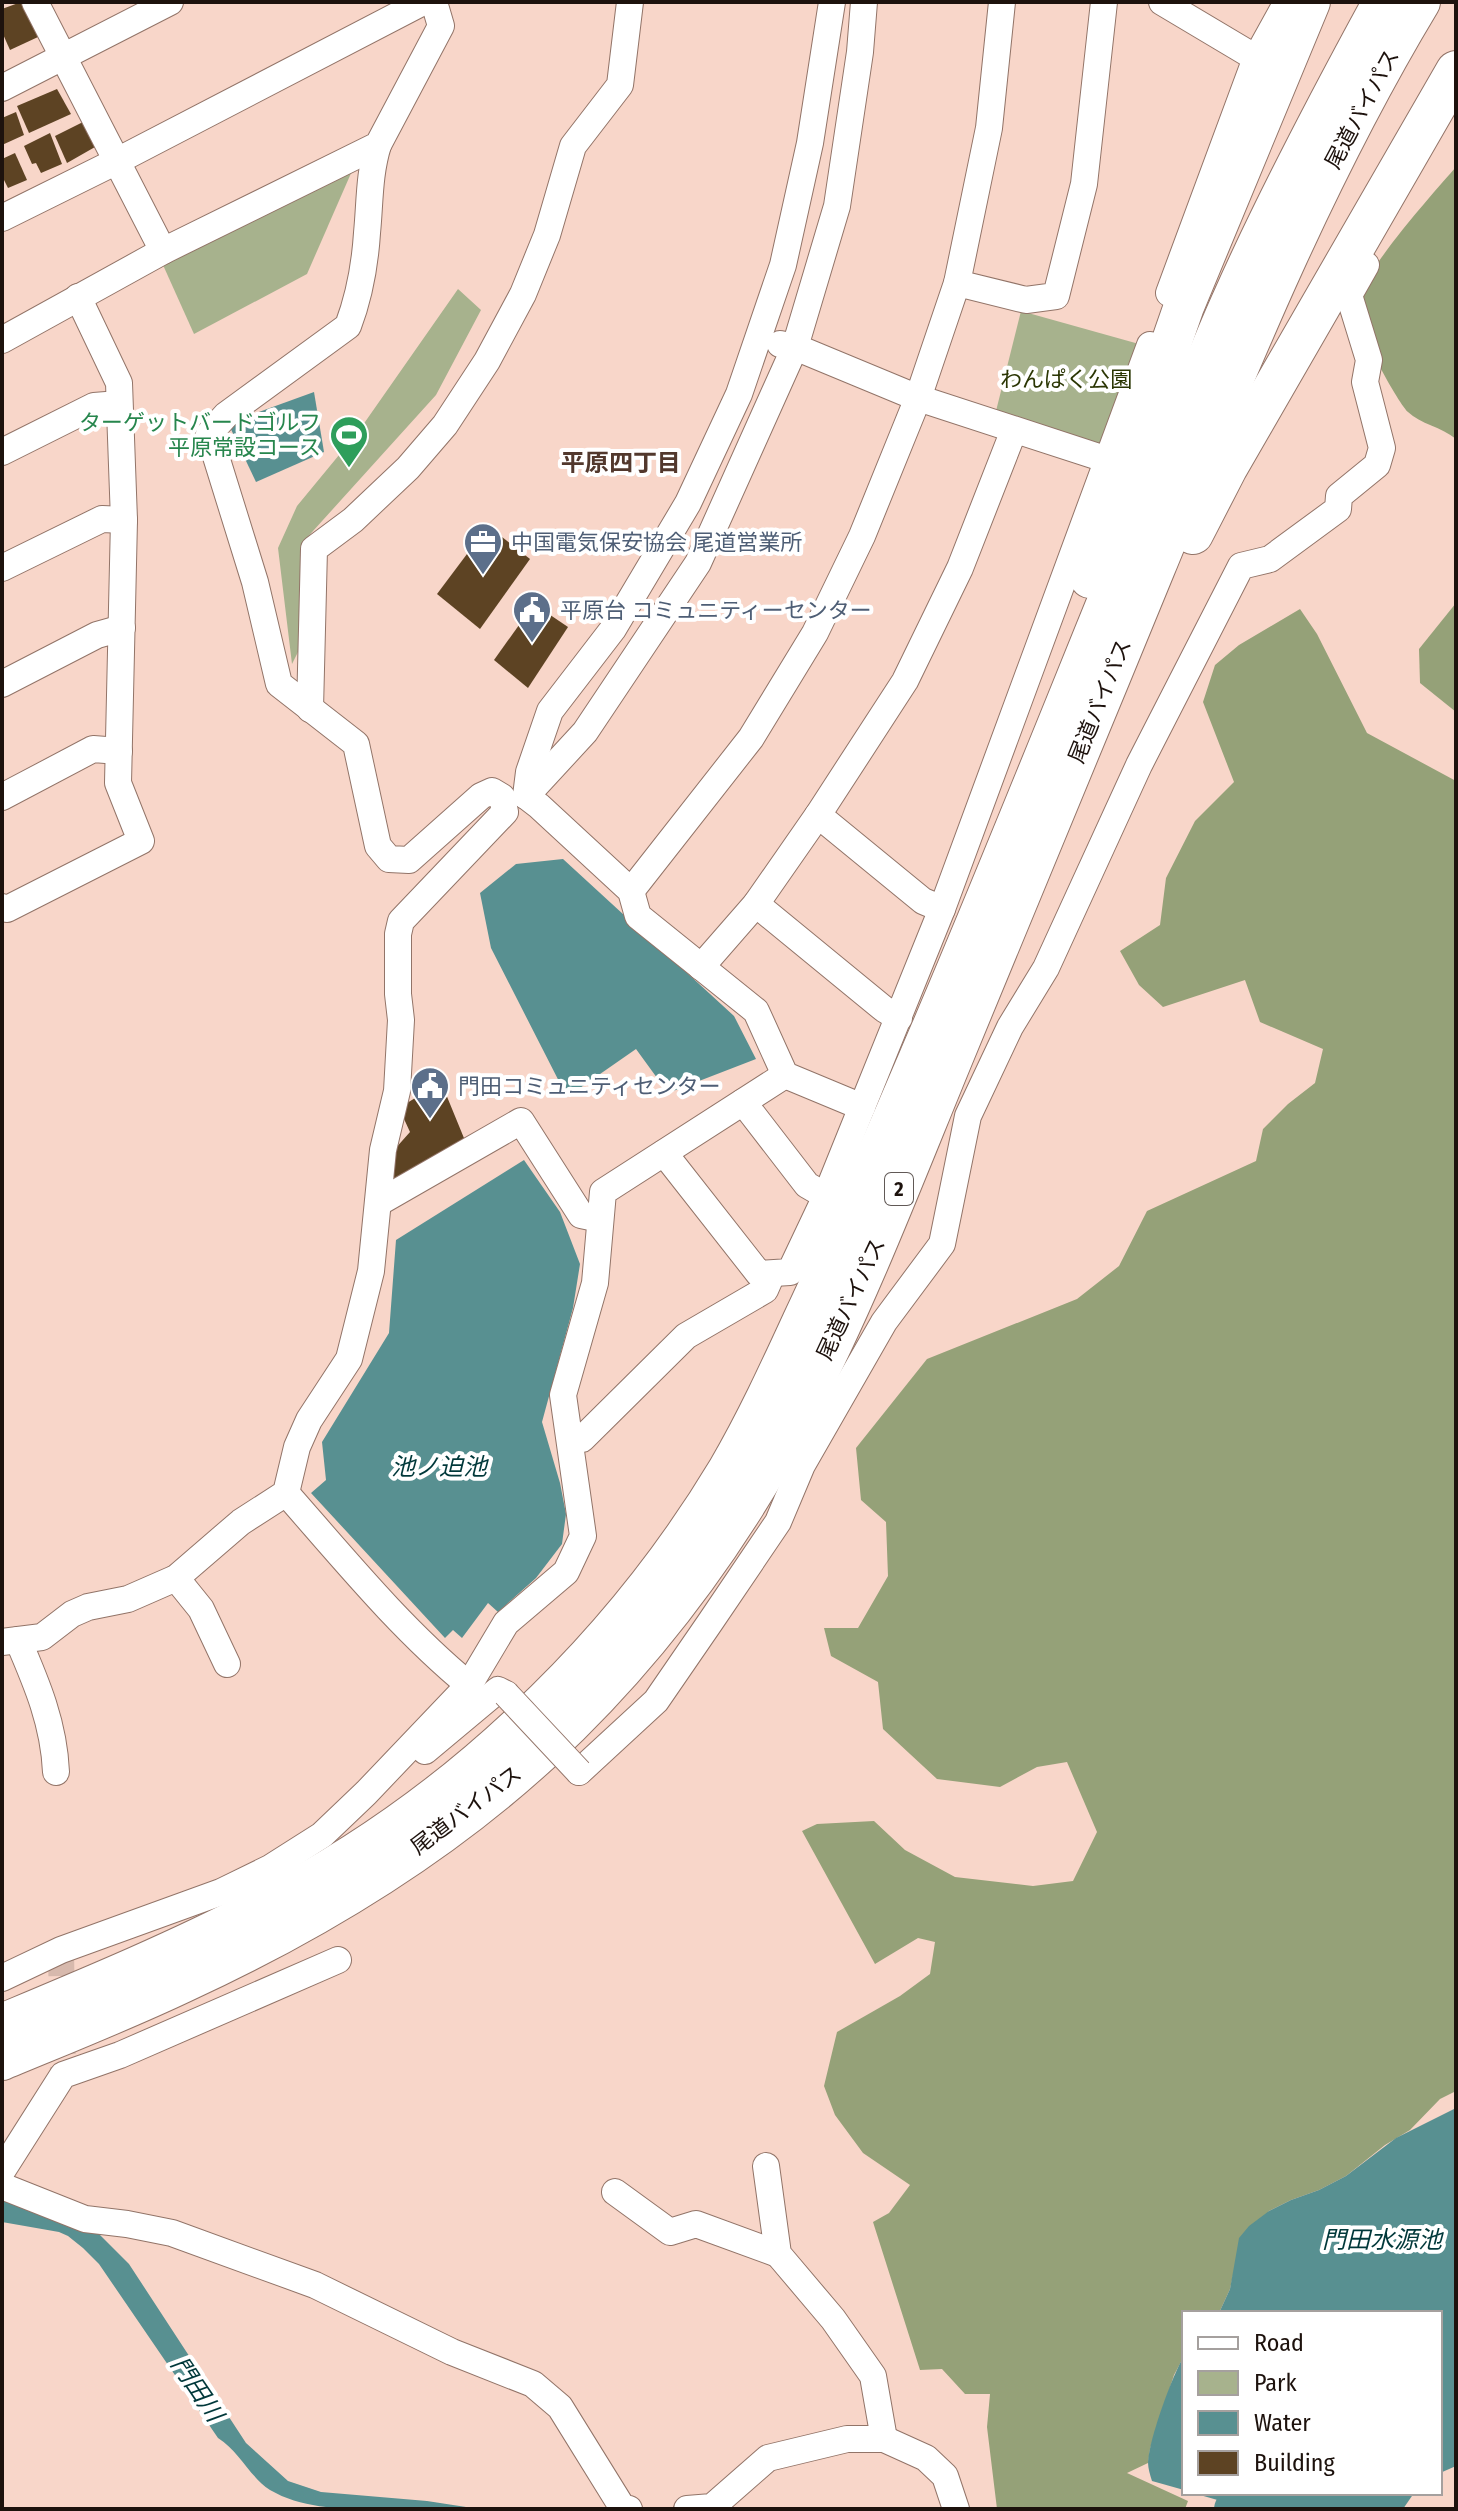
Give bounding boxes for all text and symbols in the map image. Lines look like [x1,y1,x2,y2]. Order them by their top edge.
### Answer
street label: 尾道バイパス [1319,45,1405,173]
park label: わんぱく公園 [1000,366,1132,393]
place label: ターゲットバードゴルフ 平原常設コース [79,409,321,461]
sports icon: ターゲットバードゴルフ 平原常設コース [328,414,370,469]
district label: 平原四丁目 [561,449,681,477]
office icon: 中国電気保安協会 尾道営業所 [462,521,504,576]
place label: 中国電気保安協会 尾道営業所 [511,529,802,556]
public building icon: 平原台 コミュニティーセンター [511,589,553,644]
place label: 平原台 コミュニティーセンター [560,597,872,624]
street label: 尾道バイパス [1063,635,1137,767]
public building icon: 門田コミュニティセンター [409,1065,451,1120]
place label: 門田コミュニティセンター [458,1073,721,1100]
road number: 2 [885,1173,913,1205]
street label: 尾道バイパス [811,1234,891,1364]
water label: 池ノ迫池 [391,1453,489,1481]
street label: 尾道バイパス [405,1760,527,1860]
water label: 門田水源池 [1322,2226,1444,2254]
legend [1182,2311,1442,2495]
text: Road [1254,2329,1304,2357]
water label: 門田川 [165,2351,230,2429]
text: Park [1254,2369,1297,2397]
text: Water [1254,2409,1311,2437]
text: Building [1254,2449,1336,2477]

